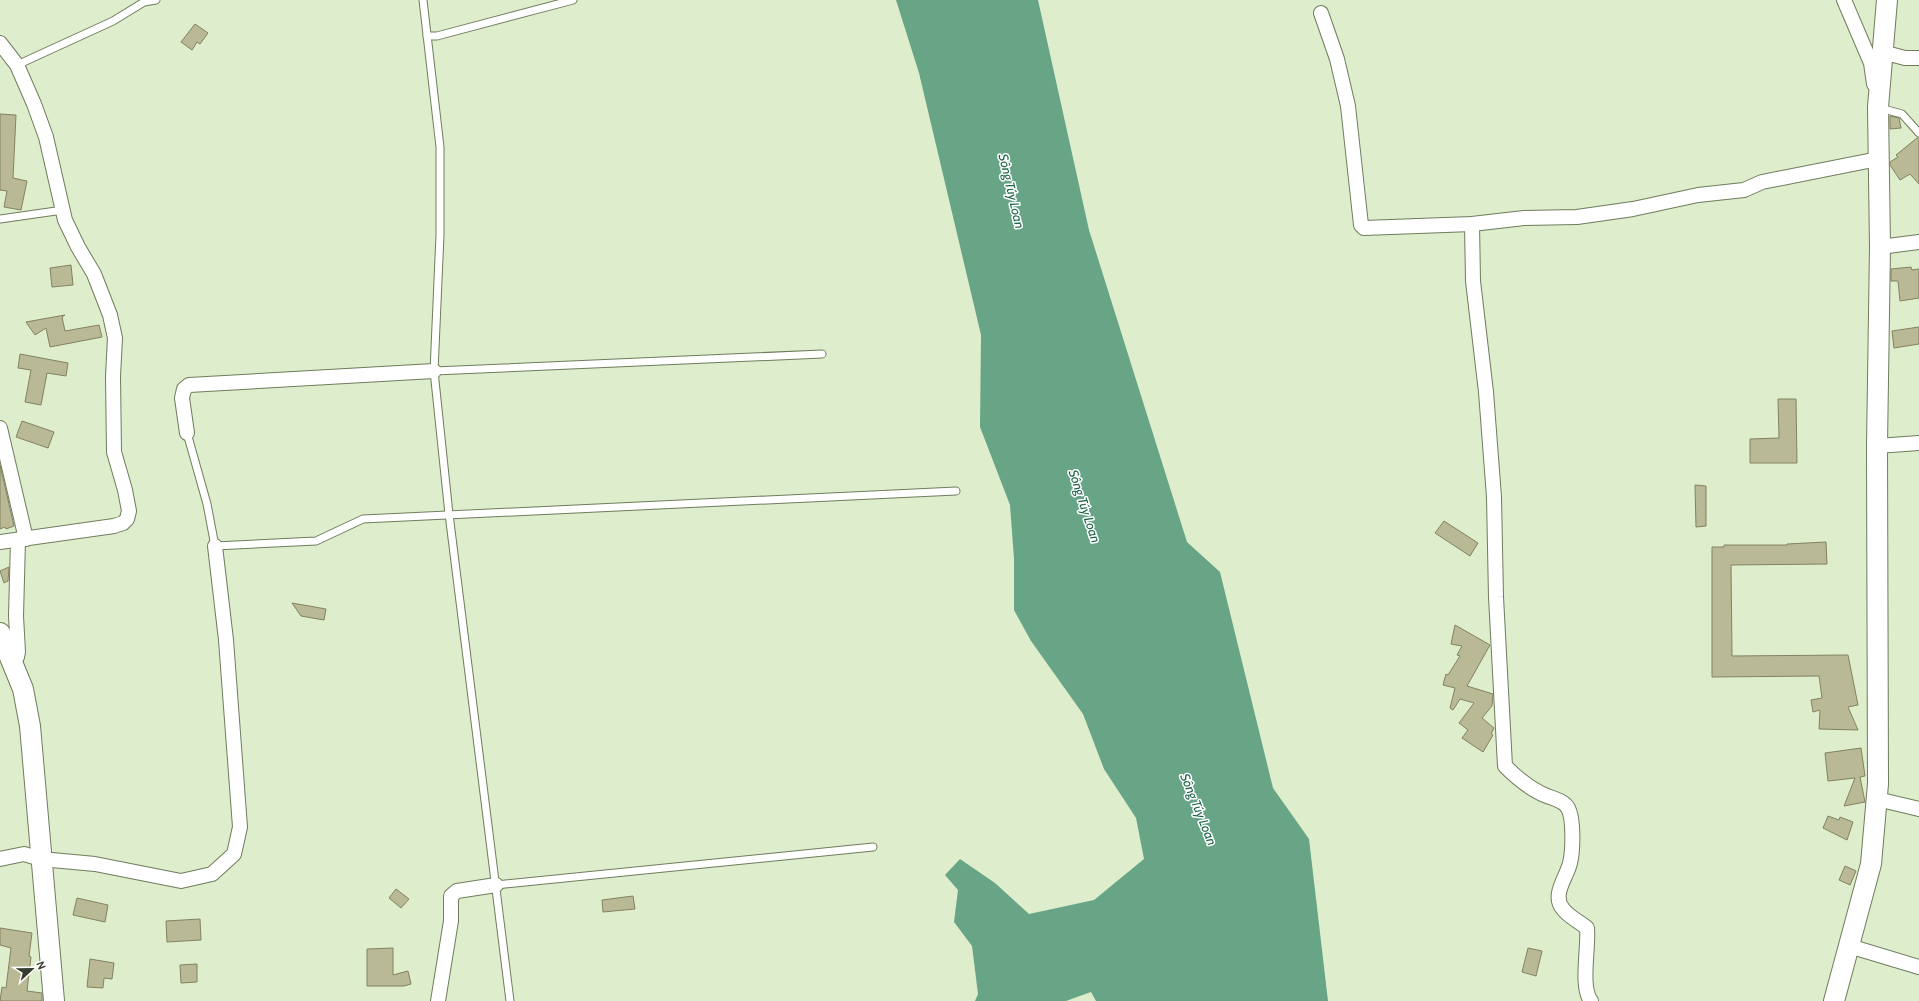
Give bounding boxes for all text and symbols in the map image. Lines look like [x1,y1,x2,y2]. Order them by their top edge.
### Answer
water label: Sông Túy Loan [996,152,1028,230]
water label: Sông Túy Loan [1066,467,1104,545]
water label: Sông Túy Loan [1177,771,1221,847]
north arrow [12,949,52,989]
text: N [33,959,49,971]

